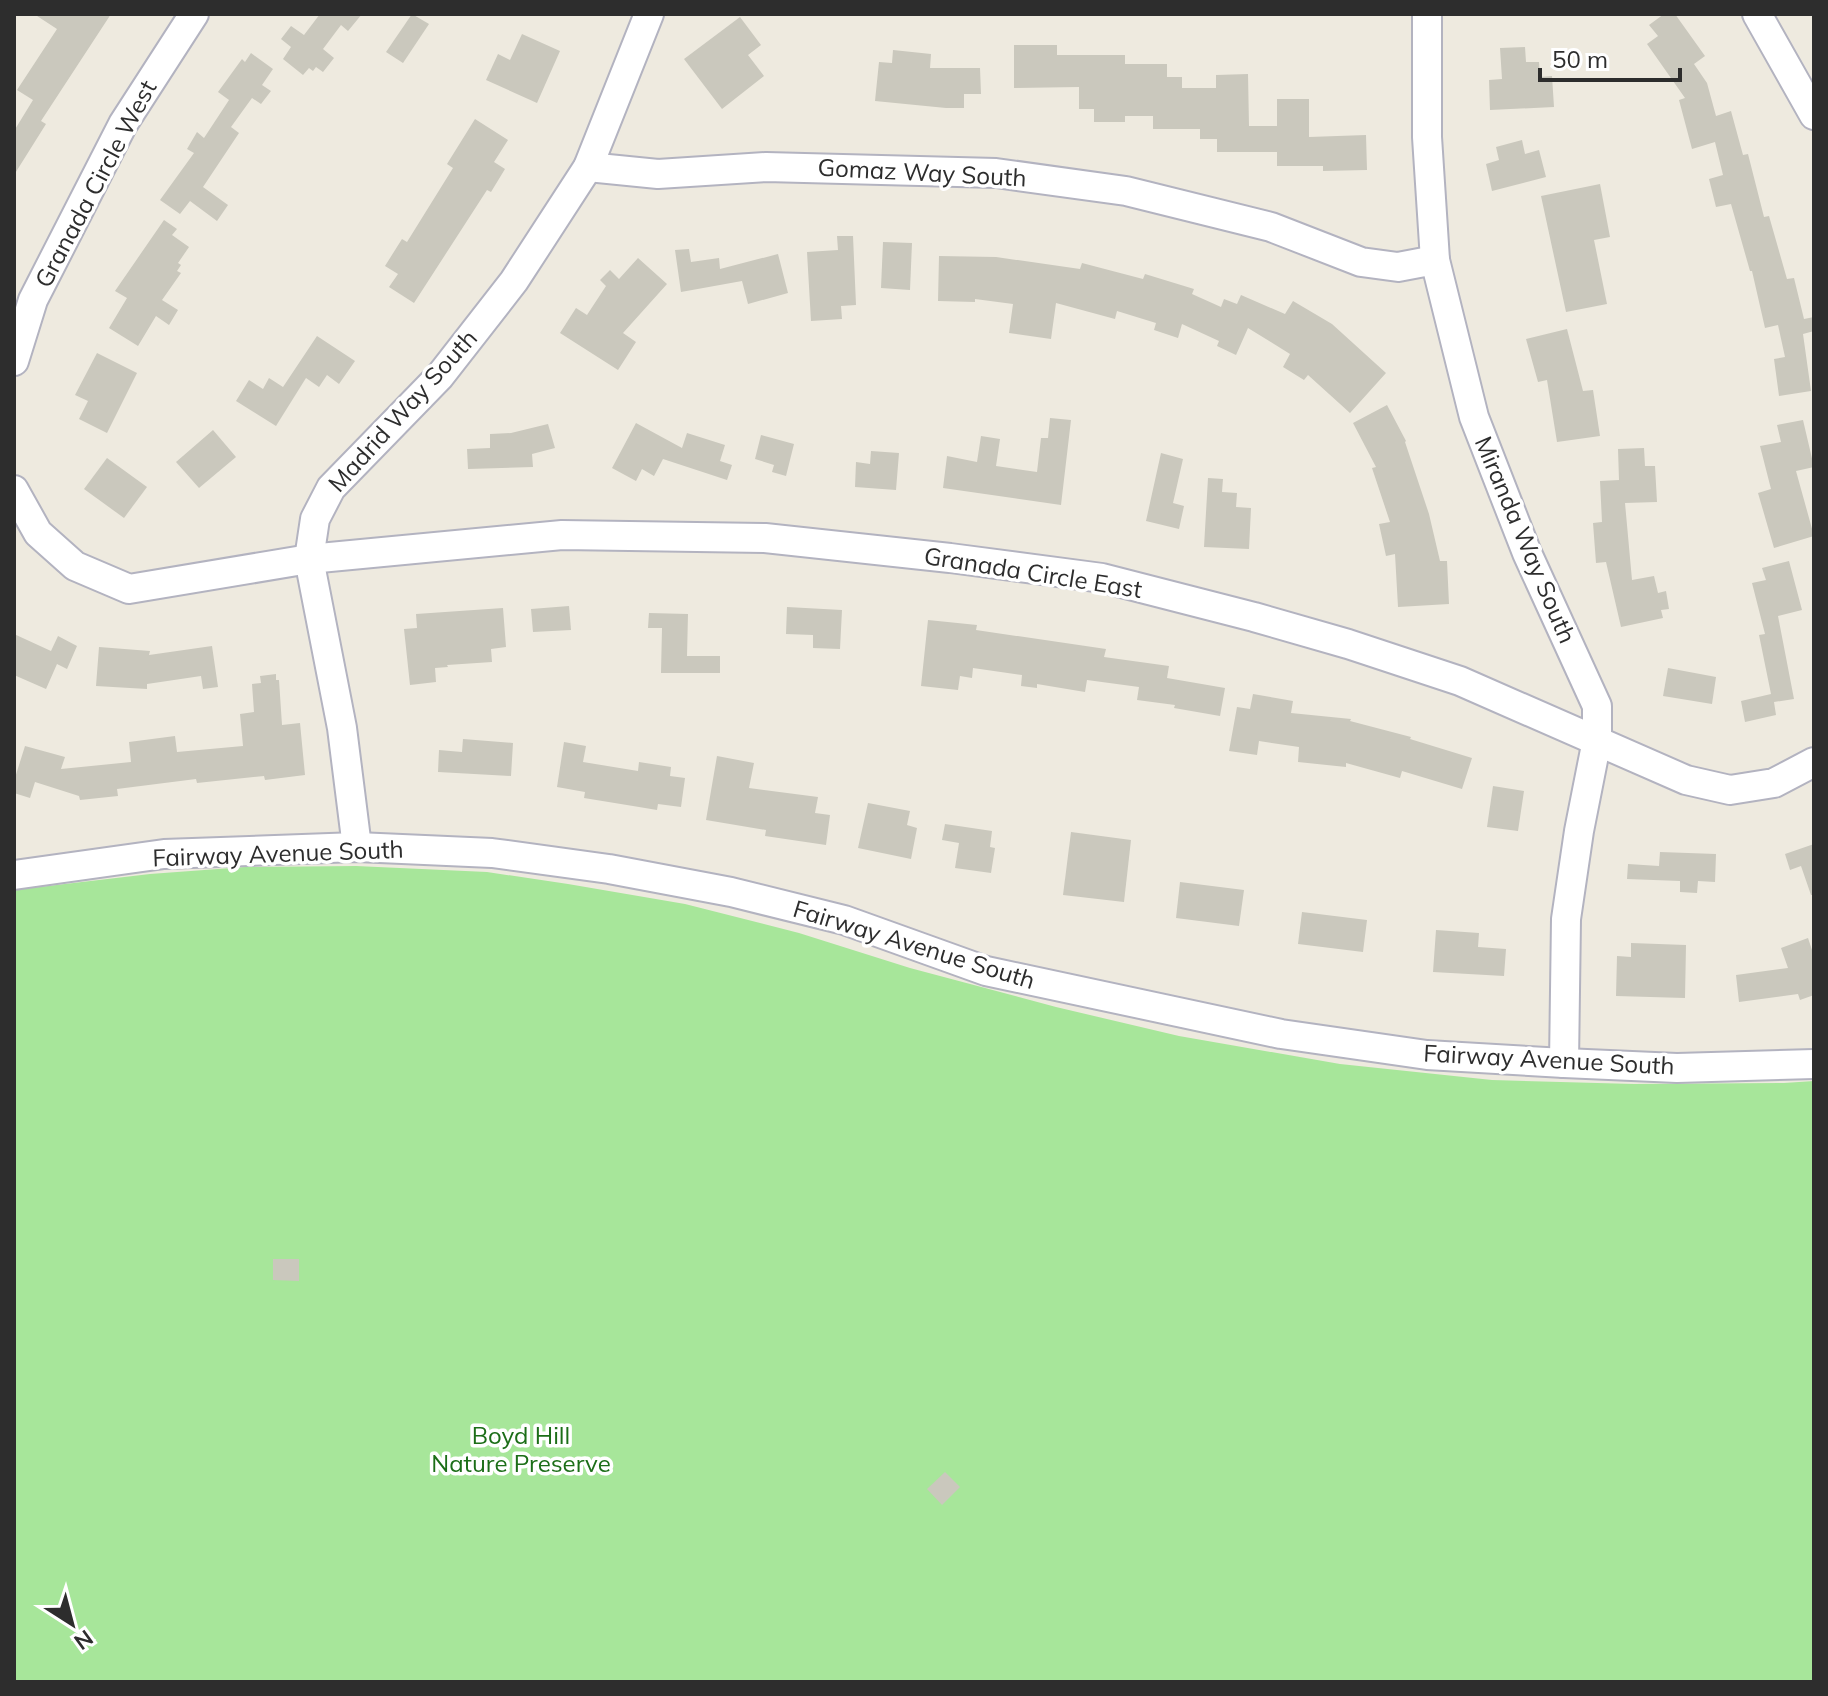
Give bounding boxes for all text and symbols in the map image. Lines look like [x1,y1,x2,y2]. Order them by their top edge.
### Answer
scale bar [1540,32,1680,82]
text: 50 m [1552,44,1608,74]
street label: Granada Circle West [28,75,162,292]
street label: Gomaz Way South [817,152,1027,192]
street label: Madrid Way South [321,323,483,498]
street label: Miranda Way South [1469,432,1583,648]
street label: Granada Circle East [922,540,1144,604]
street label: Fairway Avenue South [152,834,404,872]
street label: Fairway Avenue South [790,893,1039,995]
street label: Fairway Avenue South [1423,1037,1675,1081]
park label: Boyd Hill Nature Preserve [431,1420,611,1478]
north arrow [32,1584,112,1664]
text: N [69,1624,99,1656]

